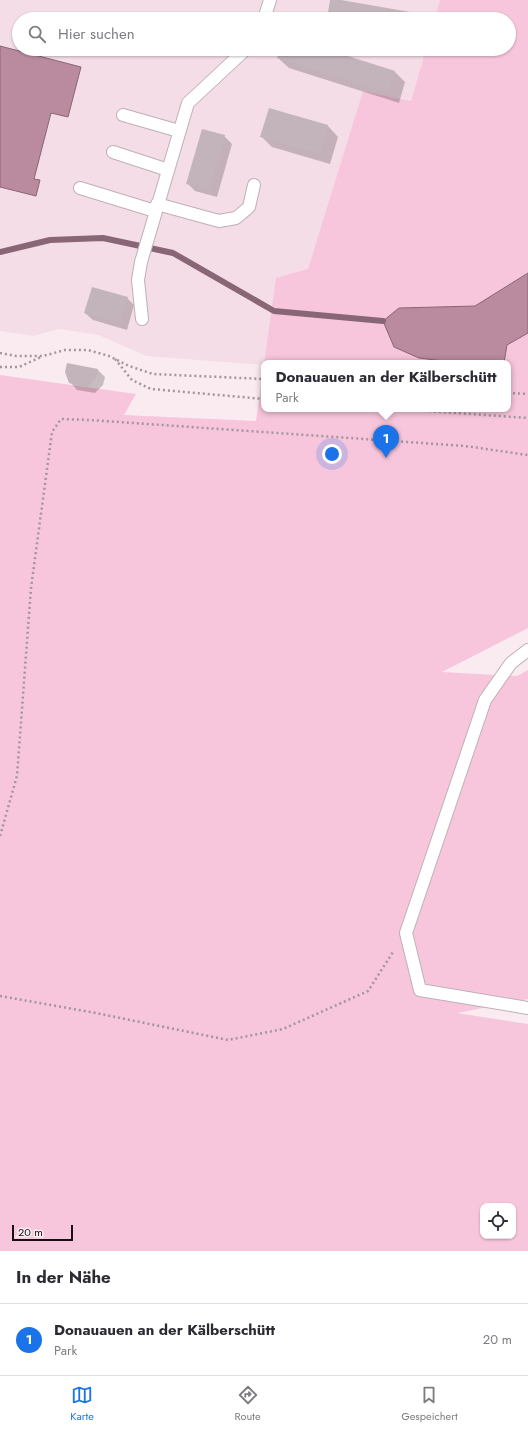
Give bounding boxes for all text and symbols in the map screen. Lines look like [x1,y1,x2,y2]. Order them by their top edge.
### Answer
search box [12,12,516,56]
icon: search [26,23,48,45]
text: Hier suchen [58,23,135,45]
popup [261,360,511,412]
text: Donauauen an der Kälberschütt [276,366,497,388]
text: Park [276,388,299,407]
pin: 1 [373,425,399,458]
your location [322,444,342,464]
map controls [480,1203,516,1239]
button: locate [480,1203,516,1239]
scale bar [12,1223,73,1242]
text: 20 m [18,1224,43,1240]
text: In der Nähe [16,1265,111,1289]
text: Donauauen an der Kälberschütt [54,1319,275,1341]
text: 1 [26,1330,32,1349]
text: 20 m [483,1330,512,1349]
text: Park [54,1341,77,1360]
tab: Karte [70,1384,94,1424]
tab: Route [234,1384,261,1424]
tab: Gespeichert [401,1384,458,1424]

